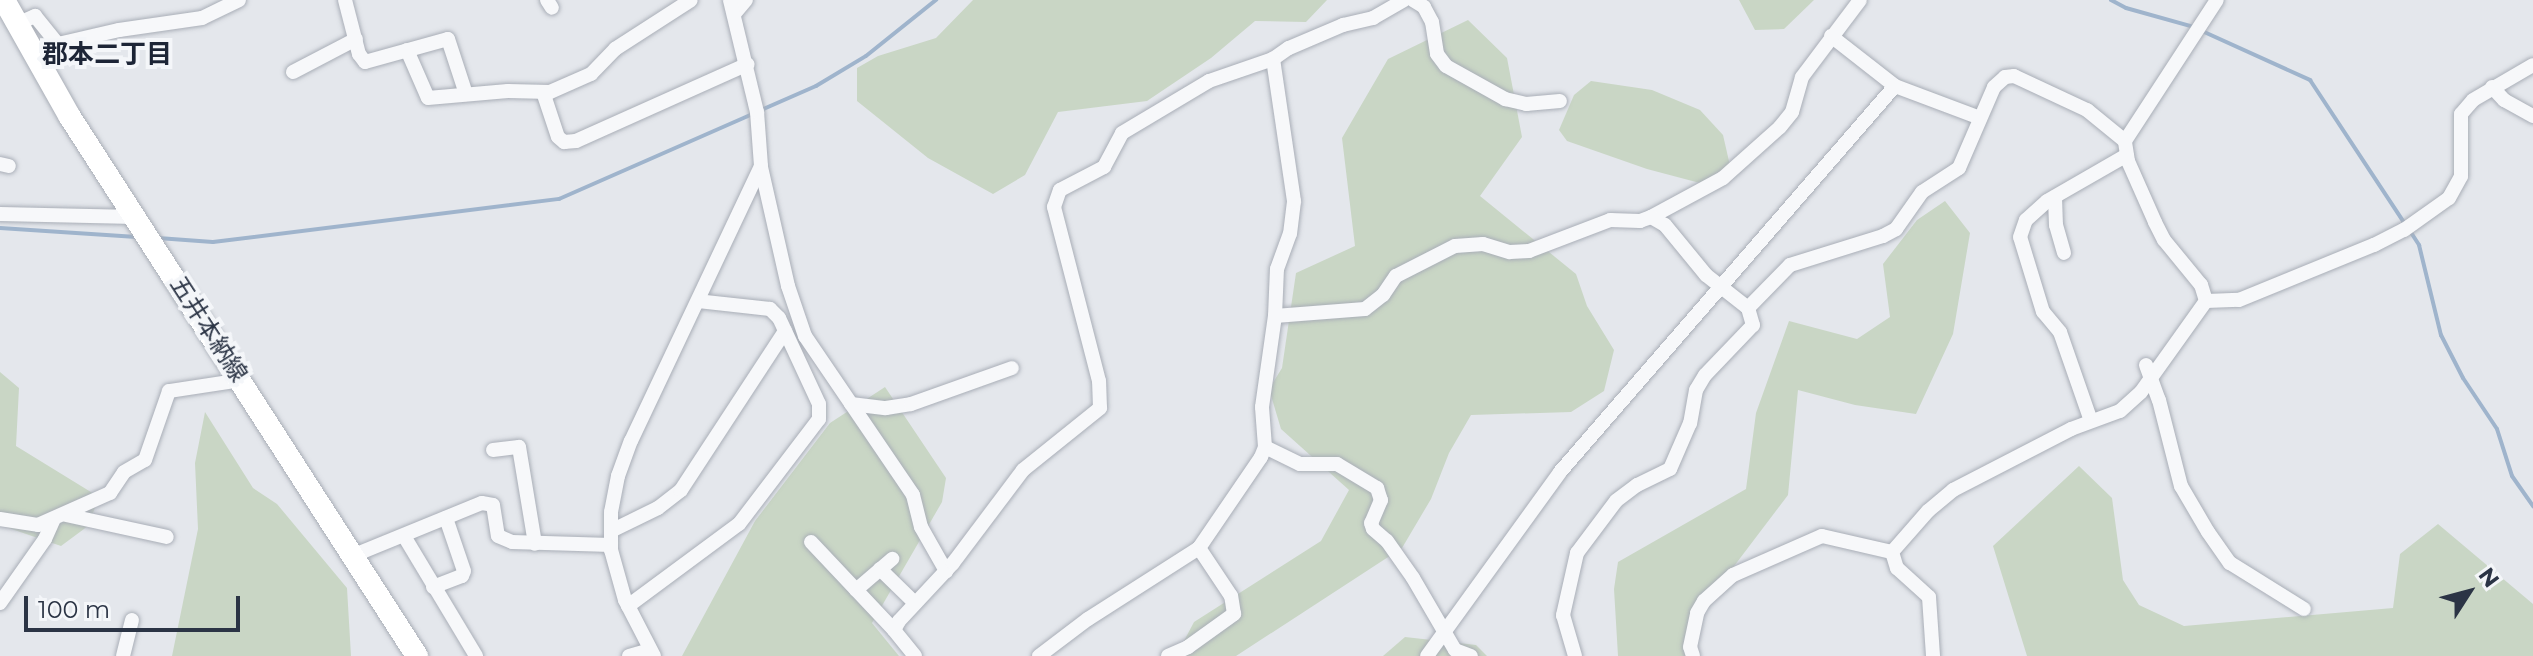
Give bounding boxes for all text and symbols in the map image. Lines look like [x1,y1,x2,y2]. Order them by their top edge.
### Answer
district label: 郡本二丁目 [42,39,172,71]
street label: 五井本納線 [164,271,254,387]
north arrow [2429,552,2509,632]
text: N [2473,562,2505,593]
scale bar [28,580,244,630]
text: 100 m [38,595,110,624]

